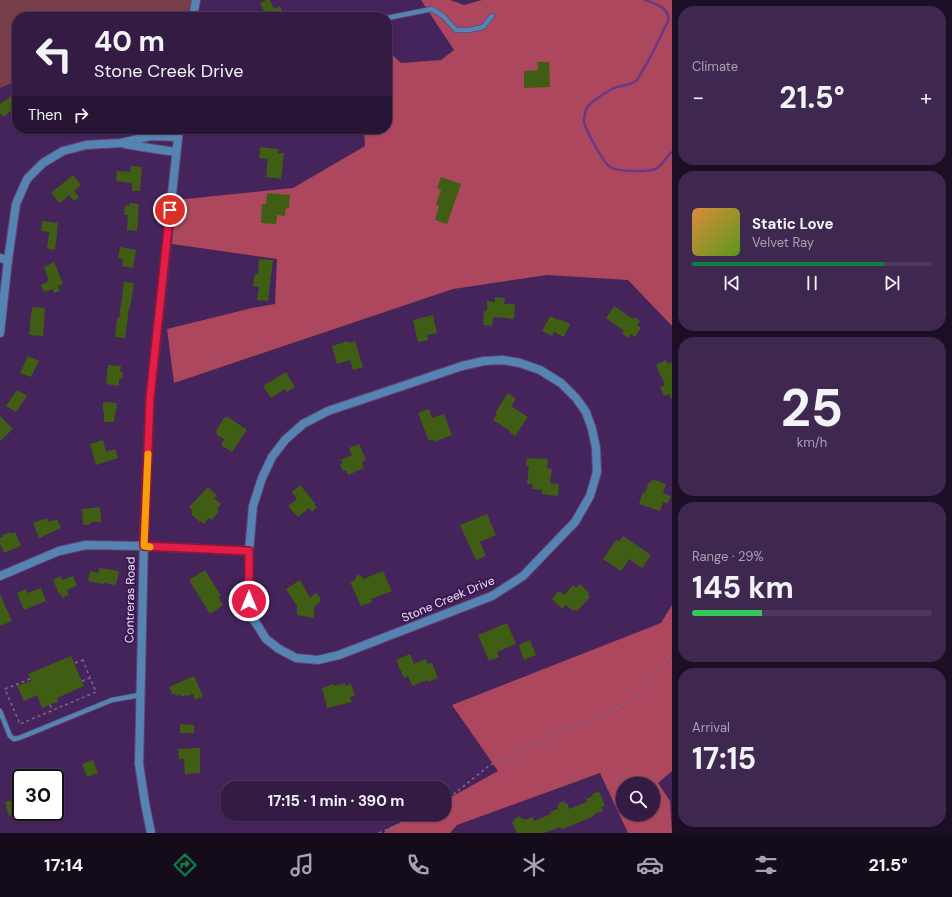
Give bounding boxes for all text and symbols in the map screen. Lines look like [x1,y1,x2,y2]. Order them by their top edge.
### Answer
text: 40 m [94,23,165,60]
icon: left [28,28,80,80]
text: Climate [692,58,738,75]
text: Stone Creek Drive [94,59,243,83]
text: 21.5° [779,78,845,117]
text: − [692,83,704,112]
text: + [920,83,932,112]
icon: right [70,104,92,126]
text: Then [28,105,62,125]
pin [153,193,187,227]
icon: arrive [159,199,181,221]
text: Static Love [752,214,833,234]
text: Velvet Ray [752,234,814,251]
icon: previous [721,272,743,294]
icon: pause [801,272,823,294]
icon: next [881,272,903,294]
text: 25 [781,374,843,442]
text: km/h [797,434,827,451]
text: Range · 29% [692,548,764,565]
street label: Contreras Road [121,557,139,643]
text: 145 km [692,568,794,607]
street label: Stone Creek Drive [399,572,497,626]
position arrow [228,580,270,622]
text: Arrival [692,719,730,736]
text: 17:15 [692,739,756,778]
speed limit sign: 30 [12,769,64,821]
map controls [616,777,660,821]
button: search [616,777,660,821]
text: 17:15 · 1 min · 390 m [268,791,404,811]
icon: directions [171,851,199,879]
icon: music [288,851,316,879]
icon: phone [404,851,432,879]
icon: climate [520,851,548,879]
icon: car [636,851,664,879]
icon: filters [752,851,780,879]
text: 17:14 [44,853,83,877]
text: 21.5° [869,853,908,877]

